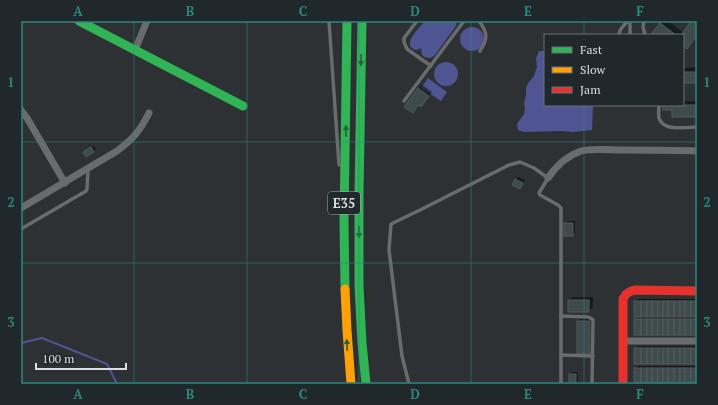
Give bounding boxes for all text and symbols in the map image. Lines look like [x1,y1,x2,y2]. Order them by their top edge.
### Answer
text: A [73,2,83,20]
text: B [186,2,194,20]
text: C [299,2,307,20]
text: D [410,2,420,20]
text: E [524,2,532,20]
text: F [636,2,644,20]
legend [544,34,684,106]
text: Fast [580,42,603,57]
one-way arrow [358,54,364,67]
text: Slow [580,62,606,77]
text: 1 [7,73,15,91]
text: 1 [703,73,711,91]
text: Jam [580,82,601,97]
one-way arrow [343,124,349,137]
road number: E35 [328,192,360,214]
text: 2 [7,193,15,211]
text: 2 [703,193,711,211]
one-way arrow [356,226,362,239]
text: 3 [7,313,15,331]
text: 3 [703,313,711,331]
one-way arrow [343,339,350,351]
scale bar [36,345,126,371]
text: 100 m [42,351,75,366]
text: A [73,385,83,403]
text: B [186,385,194,403]
text: C [299,385,307,403]
text: D [410,385,420,403]
text: E [524,385,532,403]
text: F [636,385,644,403]

